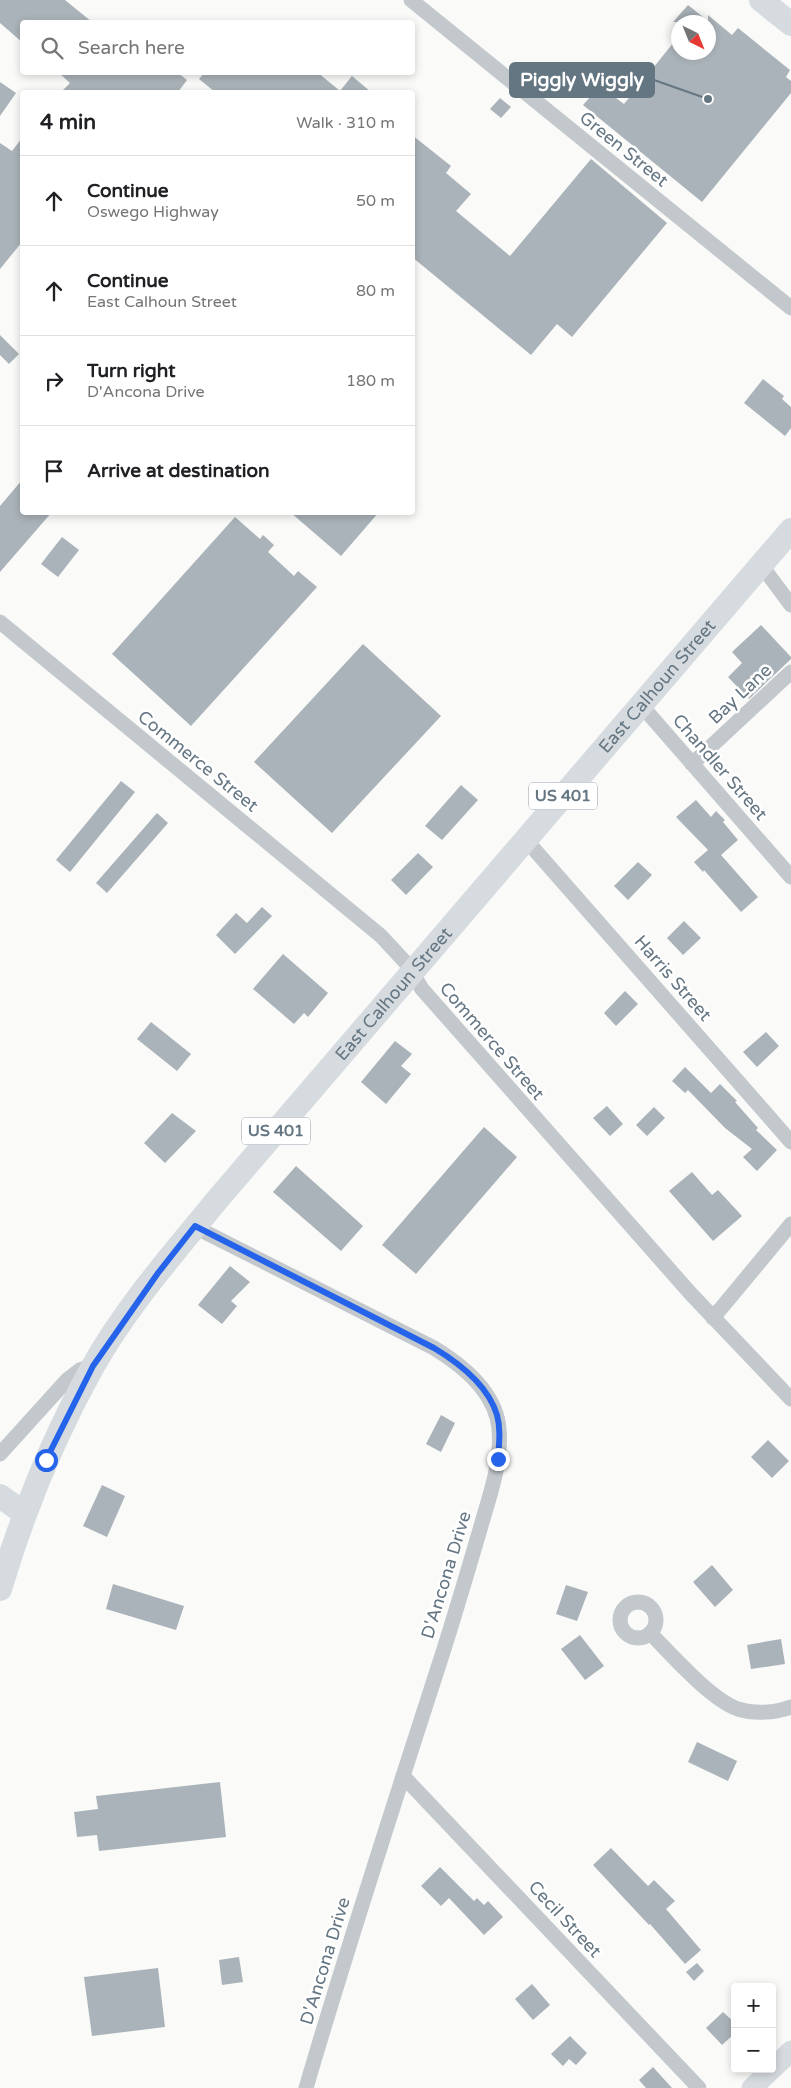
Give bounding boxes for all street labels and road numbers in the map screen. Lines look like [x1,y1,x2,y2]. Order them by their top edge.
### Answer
street label: Green Street [575,107,673,192]
street label: East Calhoun Street [594,615,720,758]
street label: Bay Lane [704,659,776,729]
street label: Commerce Street [133,706,263,816]
street label: Chandler Street [668,709,772,825]
road number: US 401 [529,782,597,809]
street label: East Calhoun Street [330,923,457,1065]
street label: Harris Street [630,931,716,1026]
street label: Commerce Street [435,978,549,1104]
road number: US 401 [242,1118,310,1144]
street label: D'Ancona Drive [416,1508,476,1642]
street label: Cecil Street [524,1876,606,1962]
street label: D'Ancona Drive [295,1894,355,2028]

